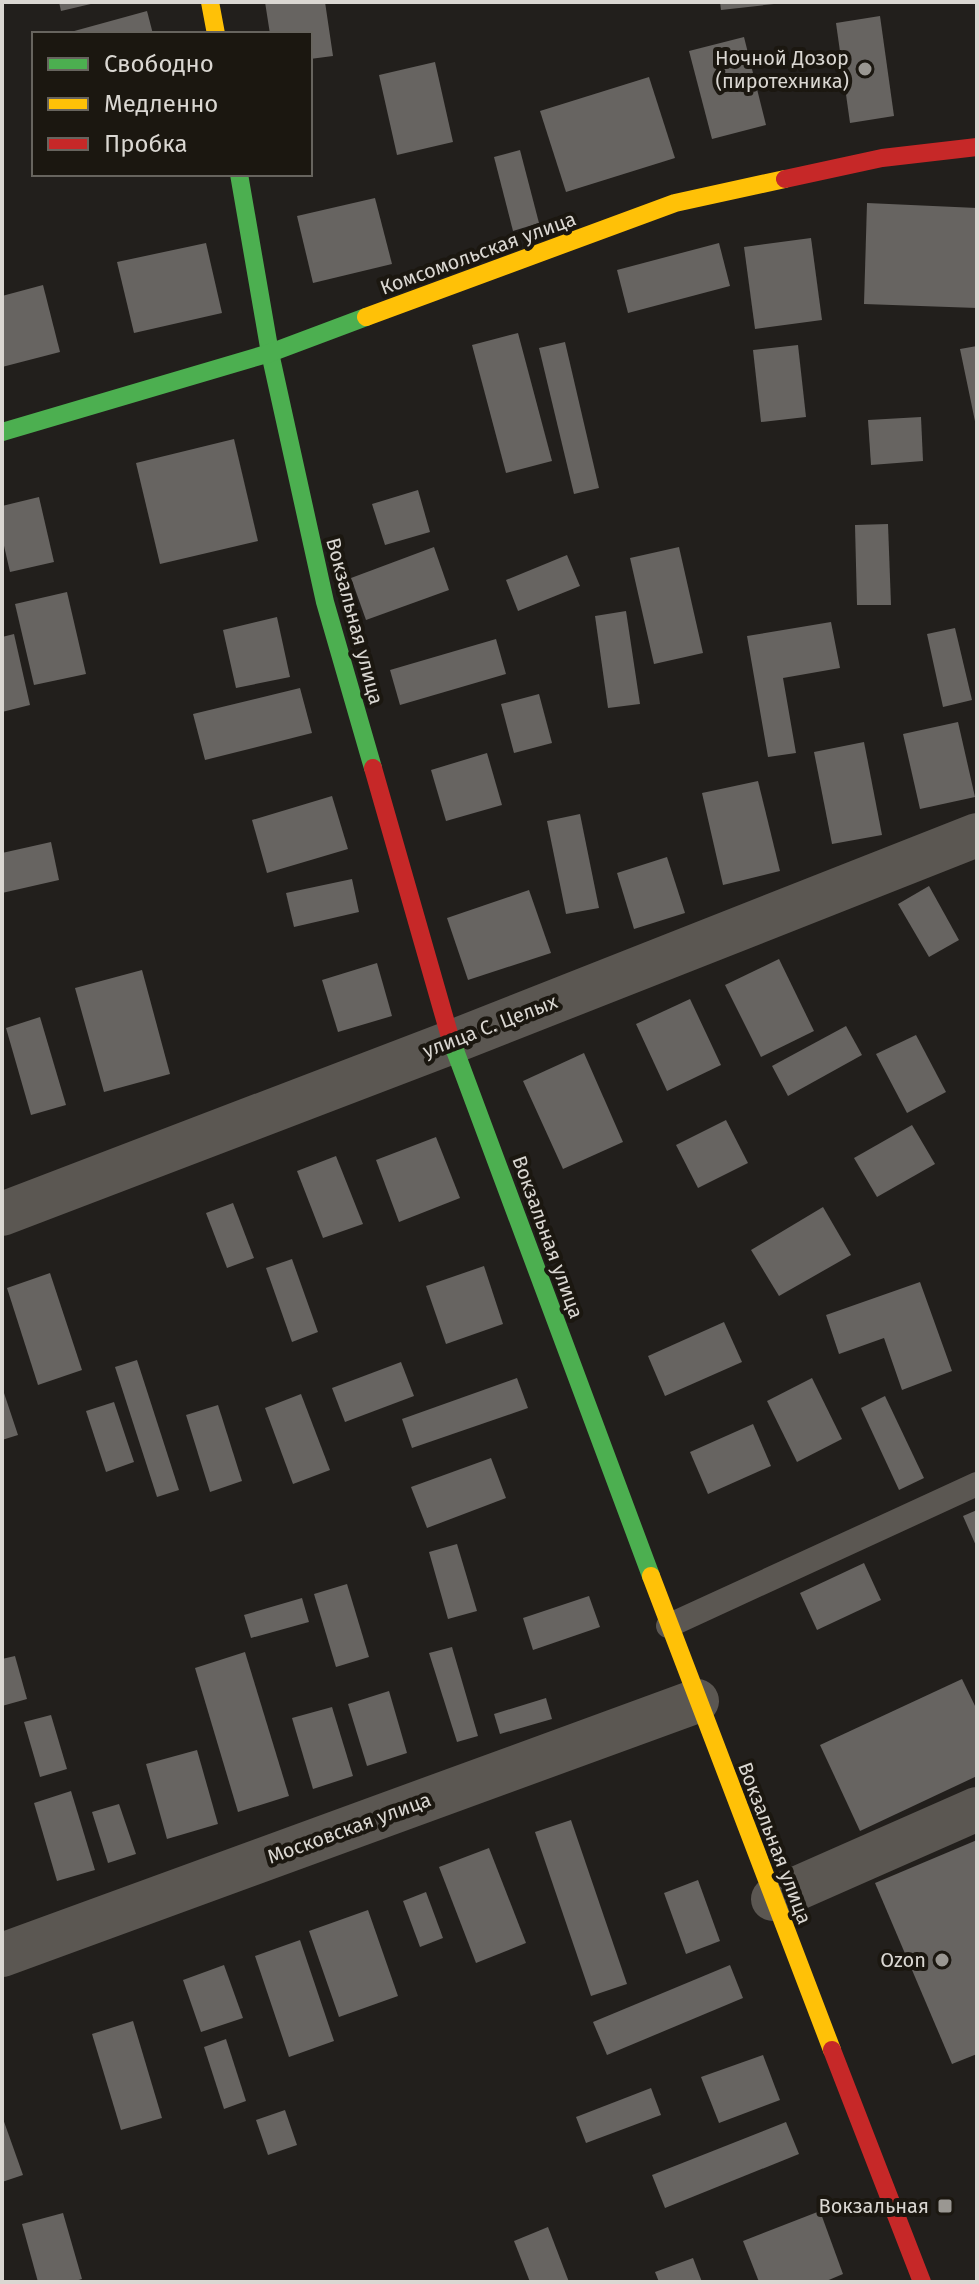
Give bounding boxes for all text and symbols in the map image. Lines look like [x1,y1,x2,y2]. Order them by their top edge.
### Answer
legend [32,32,312,176]
place label: Ночной Дозор (пиротехника) [715,46,849,93]
text: Свободно [104,50,214,78]
marker: Ночной Дозор (пиротехника) [856,60,874,78]
text: Медленно [104,90,218,118]
text: Пробка [104,130,188,158]
street label: Комсомольская улица [377,206,579,300]
street label: Вокзальная улица [321,535,389,707]
street label: улица С. Целых [419,989,561,1063]
street label: Вокзальная улица [507,1152,589,1322]
street label: Вокзальная улица [733,1759,817,1927]
street label: Московская улица [264,1787,434,1869]
place label: Ozon [880,1948,926,1972]
marker: Ozon [933,1951,951,1969]
place label: Вокзальная [819,2194,929,2218]
marker: Вокзальная [936,2197,954,2215]

